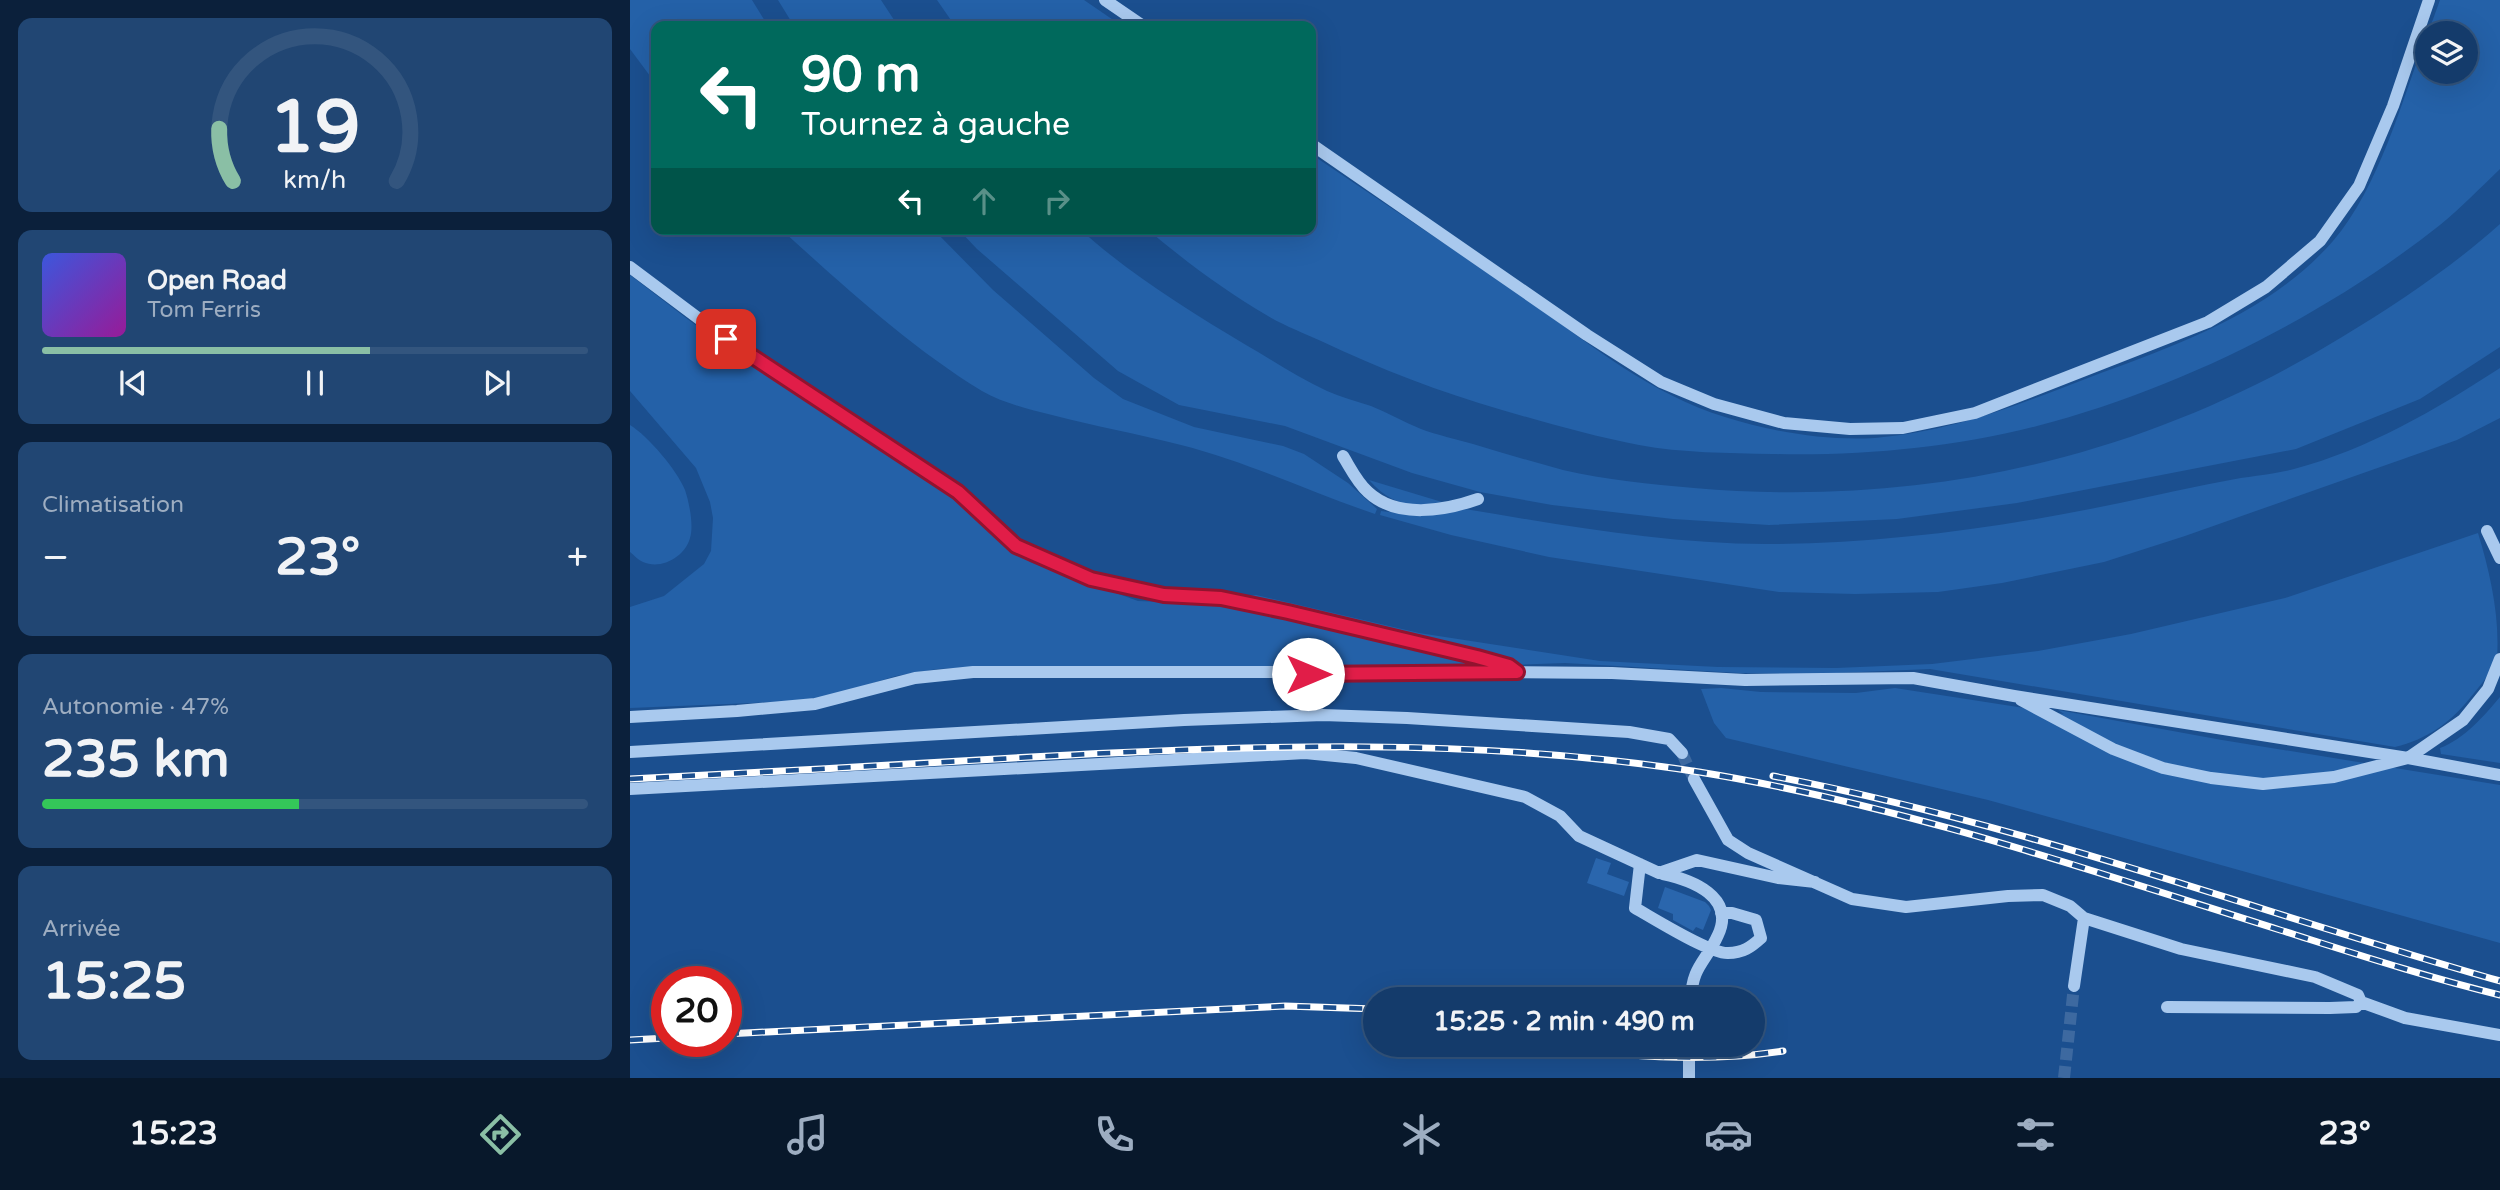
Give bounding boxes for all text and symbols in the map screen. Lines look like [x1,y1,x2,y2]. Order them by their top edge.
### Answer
map controls [2415,21,2478,84]
button: layers [2415,21,2478,84]
text: 90 m [801,46,920,105]
icon: left [686,49,777,140]
text: 19 [269,84,361,172]
text: Tournez à gauche [801,106,1070,144]
text: km/h [284,165,346,195]
icon: left [892,182,930,220]
icon: ahead [965,182,1003,220]
icon: right [1038,182,1076,220]
text: Open Road [147,265,287,296]
text: Tom Ferris [147,296,261,324]
pin [696,309,756,369]
icon: arrive [707,320,745,358]
icon: previous [114,364,152,402]
icon: pause [296,364,334,402]
icon: next [478,364,516,402]
text: Climatisation [42,491,184,519]
text: 23° [275,526,360,589]
text: − [42,535,69,581]
text: + [567,535,588,581]
position arrow [1271,637,1345,711]
text: Autonomie · 47% [42,693,229,721]
text: 235 km [42,728,230,791]
text: Arrivée [42,915,120,943]
text: 15:25 [42,950,186,1013]
speed limit sign: 20 [651,966,742,1057]
text: 15:25 · 2 min · 490 m [1433,1006,1695,1037]
icon: directions [476,1110,525,1159]
icon: music [783,1110,832,1159]
icon: phone [1090,1110,1139,1159]
icon: climate [1397,1110,1446,1159]
icon: car [1704,1110,1753,1159]
icon: filters [2011,1110,2060,1159]
text: 15:23 [129,1115,218,1153]
text: 23° [2319,1115,2371,1153]

